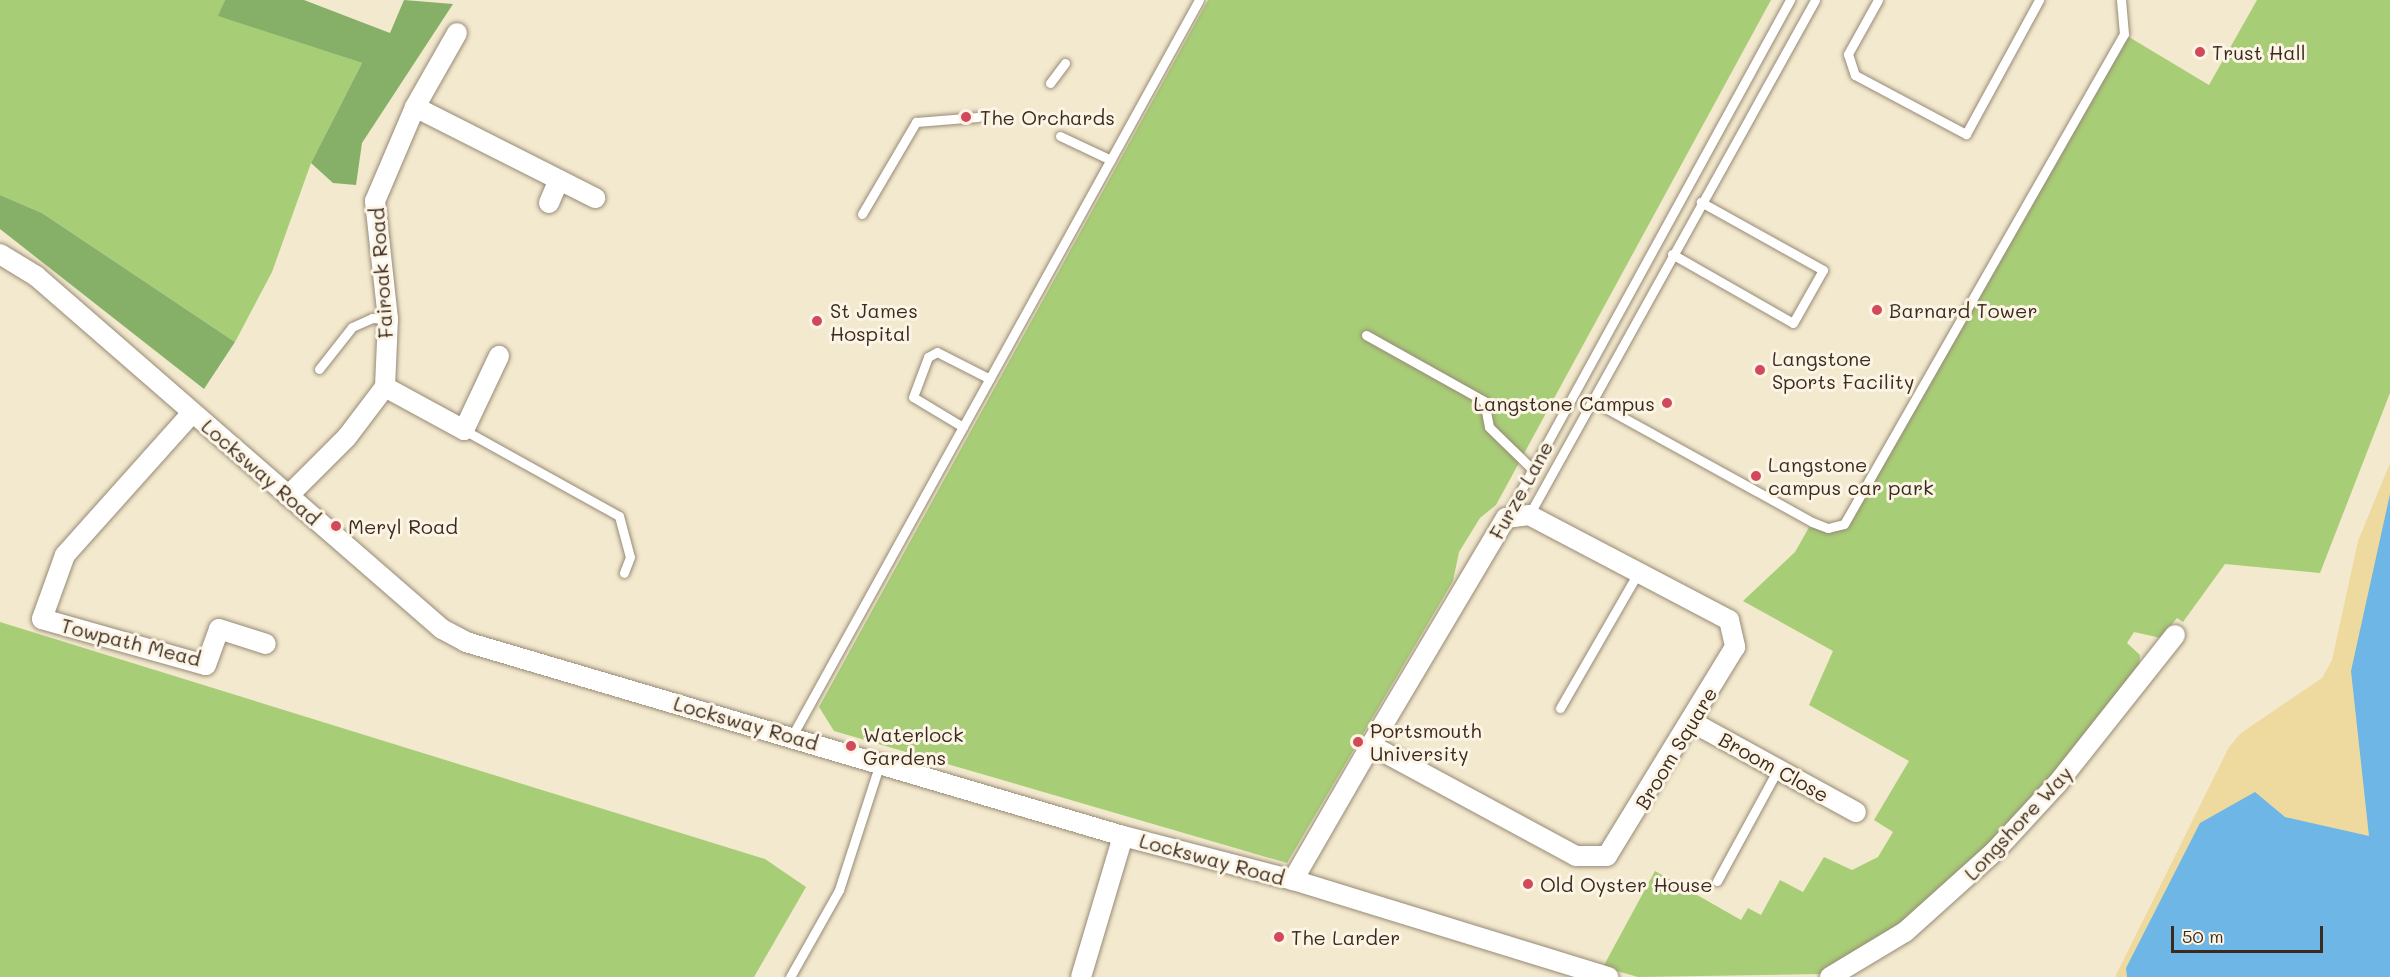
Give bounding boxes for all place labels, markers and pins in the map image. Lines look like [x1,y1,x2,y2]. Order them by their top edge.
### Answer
place label: Trust Hall [2212,40,2306,64]
marker: Trust Hall [2193,45,2207,59]
place label: The Orchards [980,105,1115,129]
marker: The Orchards [957,108,975,126]
place label: St James Hospital [830,298,918,345]
place label: Barnard Tower [1889,298,2038,322]
marker: Barnard Tower [1870,303,1884,317]
marker: St James Hospital [808,312,826,330]
place label: Langstone Sports Facility [1772,346,1914,393]
marker: Langstone Sports Facility [1753,363,1767,377]
place label: Langstone Campus [1473,391,1655,415]
marker: Langstone Campus [1660,396,1674,410]
place label: Langstone campus car park [1768,452,1934,499]
marker: Langstone campus car park [1749,469,1763,483]
place label: Meryl Road [348,514,458,538]
marker: Meryl Road [329,519,343,533]
place label: Portsmouth University [1370,718,1481,765]
place label: Waterlock Gardens [863,722,963,769]
marker: Portsmouth University [1351,735,1365,749]
marker: Waterlock Gardens [844,739,858,753]
place label: Old Oyster House [1540,872,1713,896]
marker: Old Oyster House [1521,877,1535,891]
place label: The Larder [1291,925,1400,949]
marker: The Larder [1272,930,1286,944]

